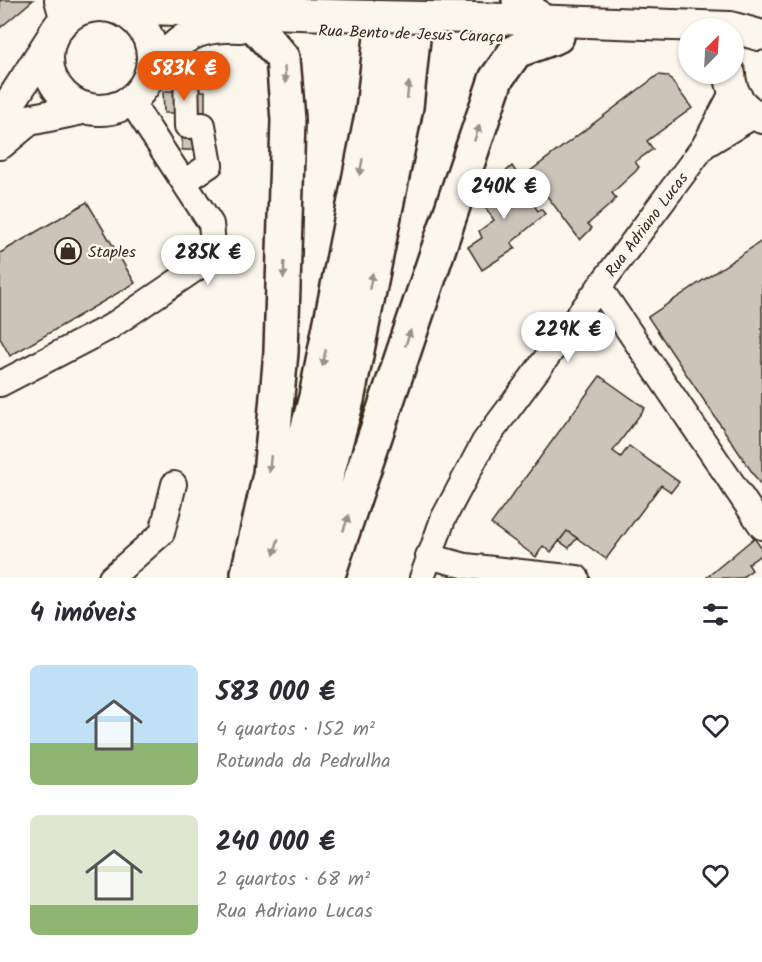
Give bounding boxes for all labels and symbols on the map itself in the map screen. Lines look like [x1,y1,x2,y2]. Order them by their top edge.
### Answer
north arrow [678,18,744,84]
street label: Rua Bento de Jesus Caraça [318,19,504,50]
pin: 583K € [135,51,233,102]
one-way arrow [280,66,289,85]
one-way arrow [403,80,413,99]
one-way arrow [473,124,483,142]
one-way arrow [356,158,365,177]
street label: Rua Adriano Lucas [599,167,695,282]
pin: 240K € [455,169,553,220]
pin: 285K € [159,235,257,286]
shop icon: Staples [53,236,83,266]
place label: Staples [88,240,136,265]
one-way arrow [279,260,288,279]
one-way arrow [367,271,376,290]
pin: 229K € [519,312,617,363]
one-way arrow [404,329,414,347]
one-way arrow [319,349,328,368]
one-way arrow [266,455,275,474]
one-way arrow [342,514,351,532]
one-way arrow [271,538,281,557]

